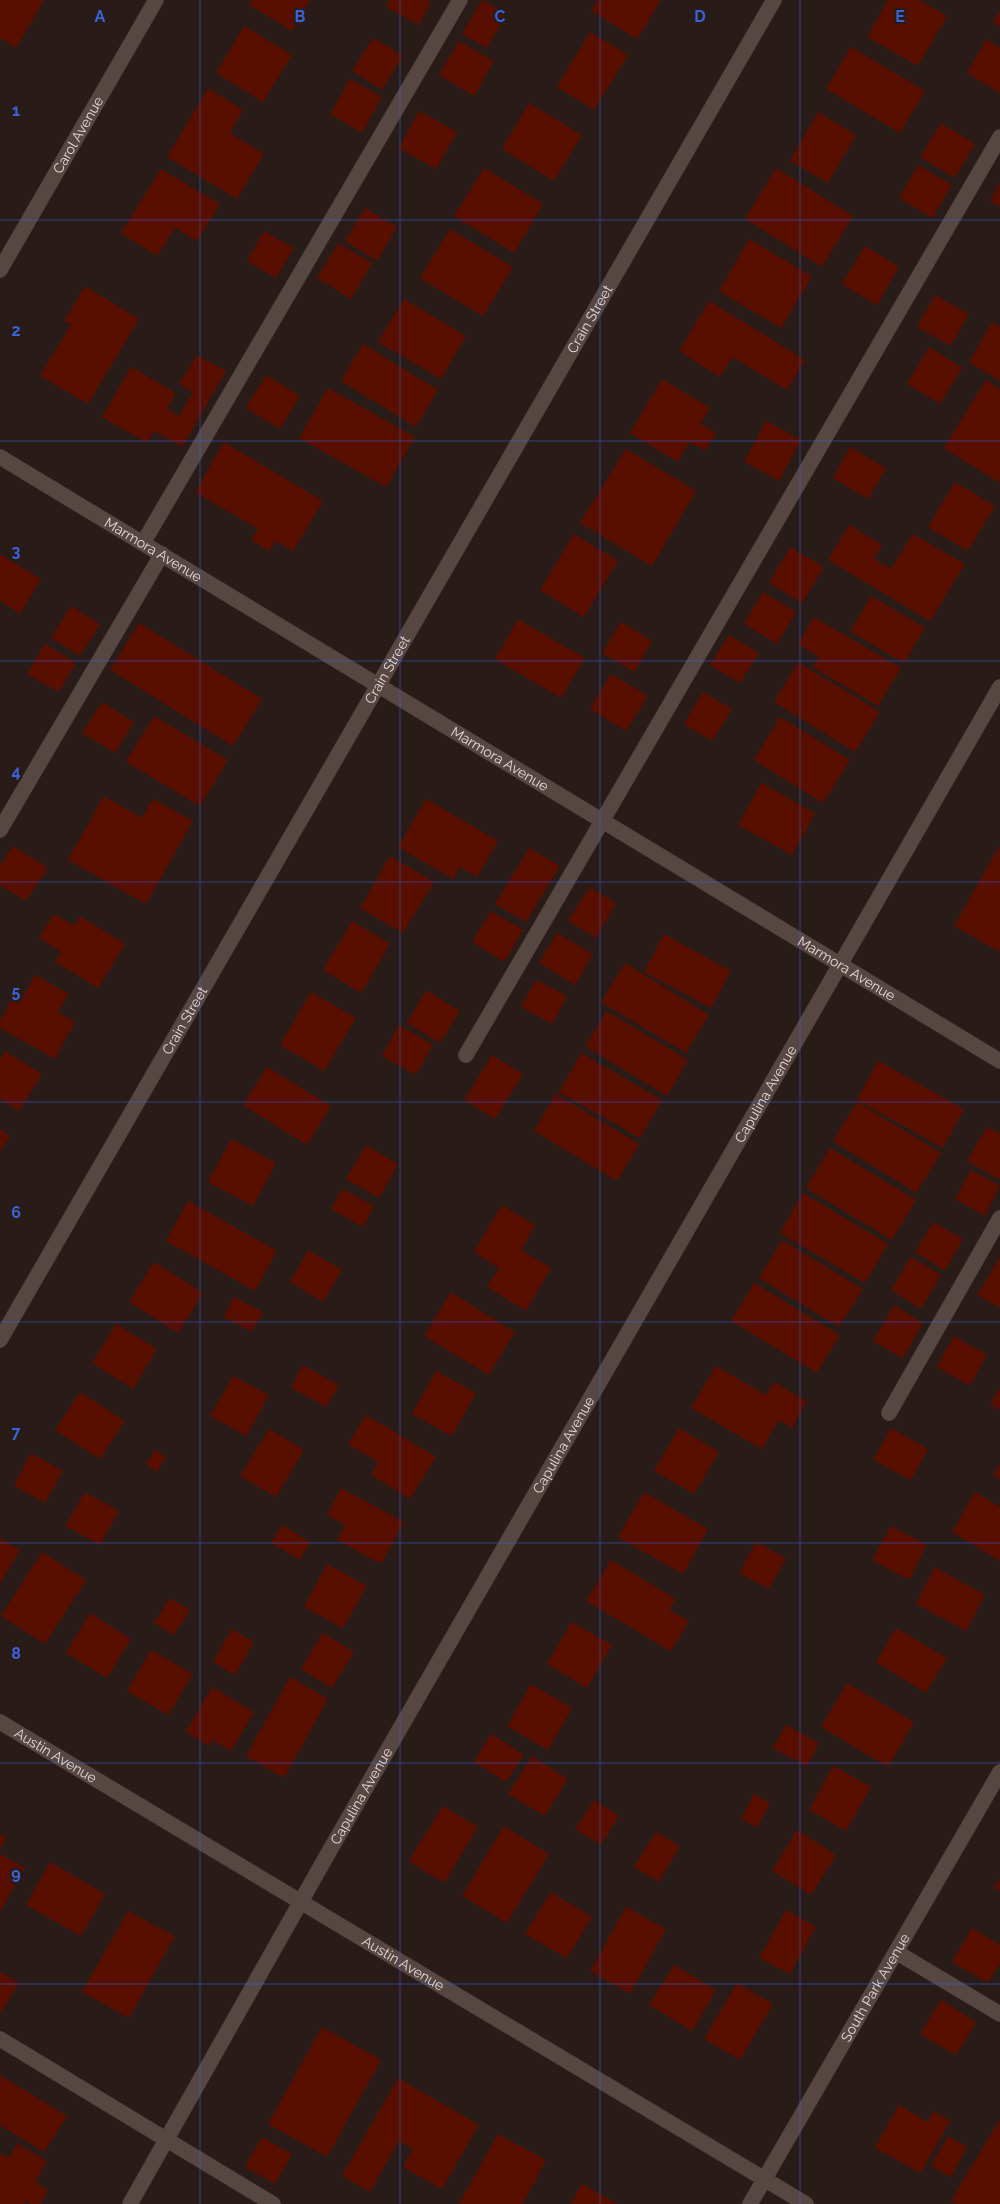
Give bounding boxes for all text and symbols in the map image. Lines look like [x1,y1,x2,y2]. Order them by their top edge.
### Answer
text: A [95,7,106,26]
text: B [295,7,306,26]
text: C [495,7,506,26]
text: D [694,7,706,26]
text: E [895,7,905,26]
street label: Carol Avenue [50,94,106,176]
text: 1 [12,101,20,120]
street label: Crain Street [564,282,616,356]
text: 2 [11,321,21,340]
street label: Marmora Avenue [102,514,205,585]
text: 3 [12,542,21,561]
street label: Crain Street [361,633,413,707]
street label: Marmora Avenue [448,723,551,794]
text: 4 [11,762,21,781]
street label: Marmora Avenue [795,933,898,1004]
text: 5 [12,982,21,1001]
street label: Crain Street [159,983,211,1057]
street label: Capulina Avenue [731,1043,800,1145]
text: 6 [11,1203,21,1222]
street label: Capulina Avenue [529,1394,598,1496]
text: 7 [12,1423,21,1442]
text: 8 [11,1644,21,1663]
street label: Austin Avenue [12,1725,100,1786]
street label: Capulina Avenue [327,1745,395,1847]
text: 9 [11,1864,21,1883]
street label: South Park Avenue [838,1931,913,2045]
street label: Austin Avenue [360,1933,447,1994]

